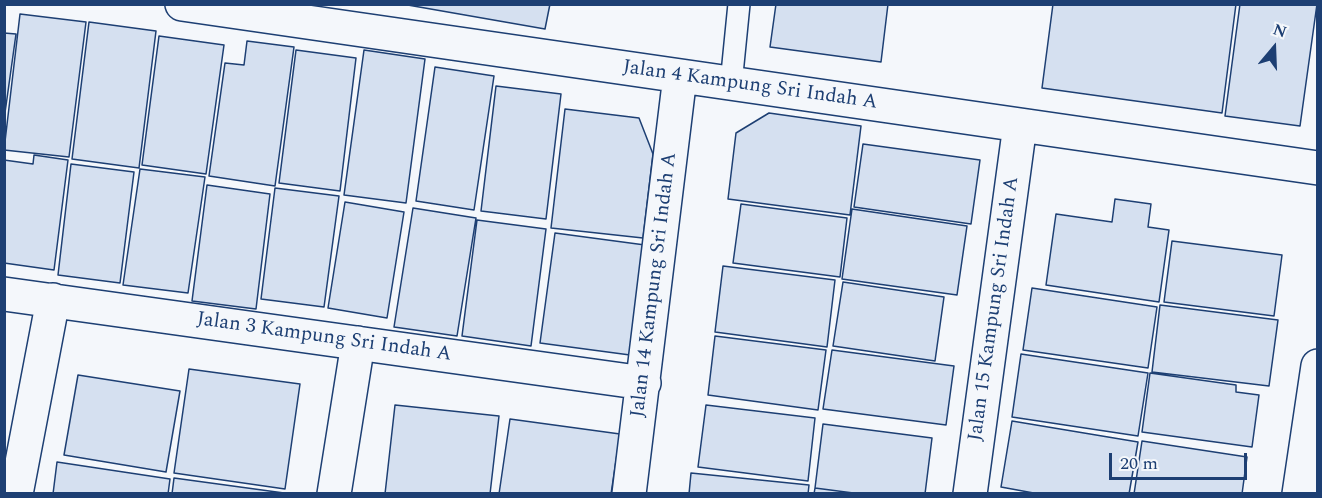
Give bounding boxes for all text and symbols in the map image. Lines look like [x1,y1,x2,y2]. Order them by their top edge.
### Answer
north arrow [1244,18,1304,78]
text: N [1270,18,1290,44]
street label: Jalan 4 Kampung Sri Indah A [621,56,879,116]
street label: Jalan 14 Kampung Sri Indah A [627,151,683,419]
street label: Jalan 15 Kampung Sri Indah A [965,175,1025,443]
street label: Jalan 3 Kampung Sri Indah A [195,308,453,368]
scale bar [1112,441,1250,479]
text: 20 m [1120,450,1158,477]

